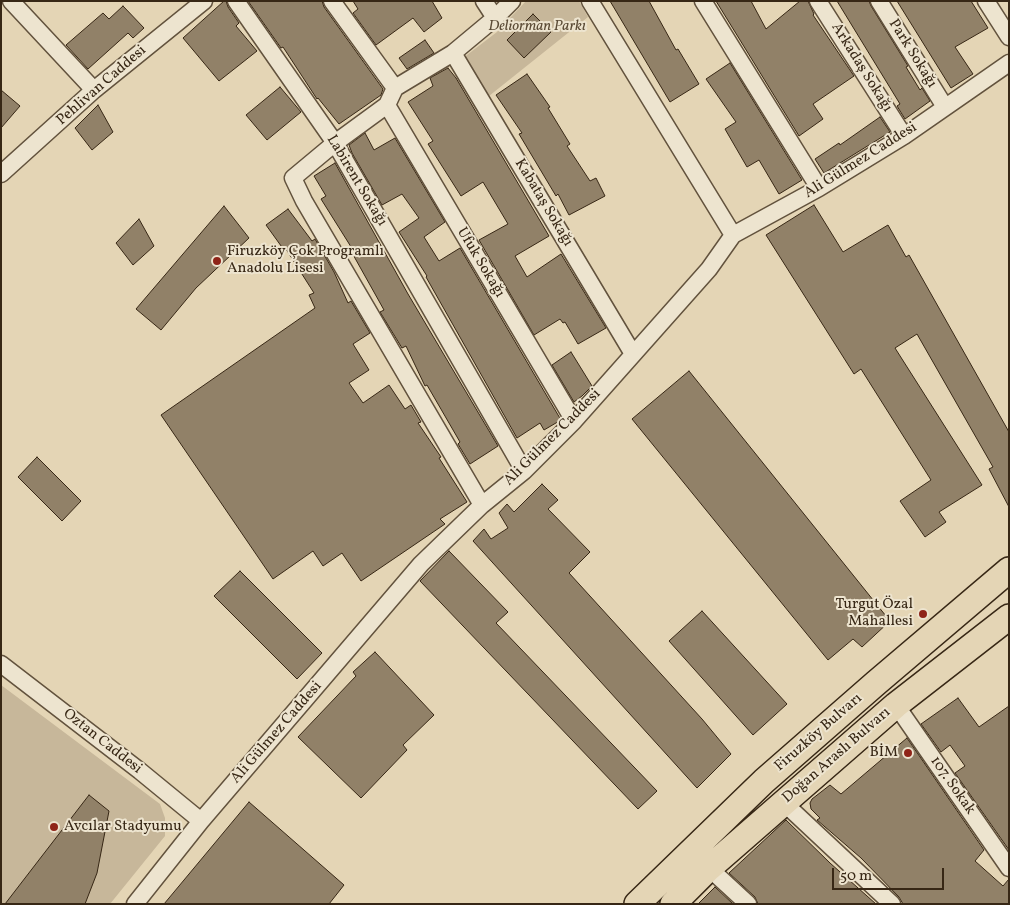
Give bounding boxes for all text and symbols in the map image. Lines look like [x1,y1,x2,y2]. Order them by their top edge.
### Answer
street label: Park Sokağı [884,16,940,92]
park label: Deliorman Parkı [488,18,586,36]
street label: Arkadaş Sokağı [826,20,896,116]
street label: Pehlivan Caddesi [53,42,151,130]
street label: Ali Gülmez Caddesi [801,119,921,203]
street label: Labirent Sokağı [322,132,390,230]
street label: Kabataş Sokağı [510,156,576,250]
street label: Ufuk Sokağı [452,225,508,301]
place label: Firuzköy Çok Programlı Anadolu Lisesi [227,243,384,278]
marker: Firuzköy Çok Programlı Anadolu Lisesi [211,255,223,267]
street label: Ali Gülmez Caddesi [501,386,605,490]
place label: Turgut Özal Mahallesi [835,596,913,631]
marker: Turgut Özal Mahallesi [917,608,929,620]
street label: Ali Gülmez Caddesi [228,678,326,788]
street label: Firuzköy Bulvarı [772,690,866,776]
street label: Doğan Araslı Bulvarı [779,704,895,808]
street label: Oztan Caddesi [59,706,145,778]
place label: BİM [869,744,898,762]
marker: BİM [902,747,914,759]
street label: 107. Sokak [925,753,979,819]
place label: Avcılar Stadyumu [64,818,182,836]
marker: Avcılar Stadyumu [48,821,60,833]
scale bar [835,858,948,890]
text: 50 m [840,866,872,887]

